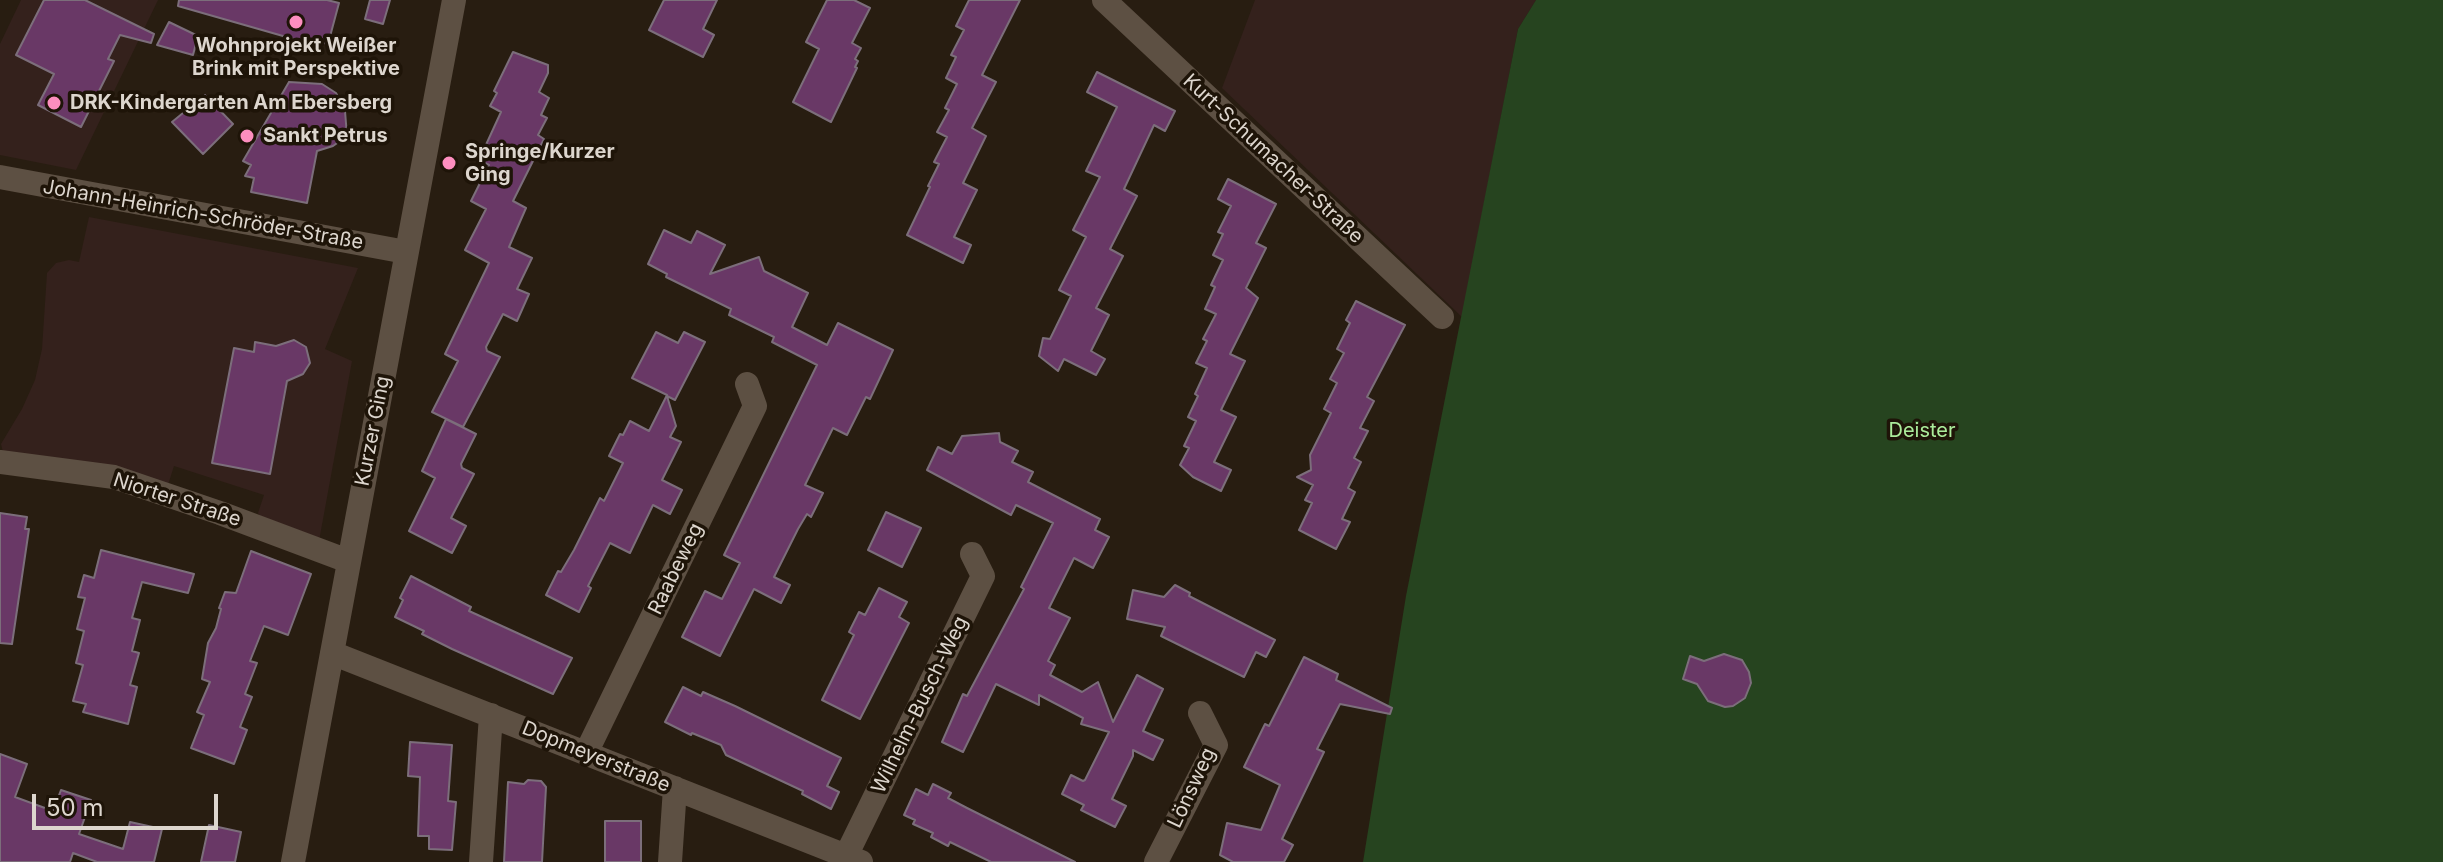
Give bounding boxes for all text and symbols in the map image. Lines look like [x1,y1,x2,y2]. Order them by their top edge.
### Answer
marker: Wohnprojekt Weißer Brink mit Perspektive [287,13,305,31]
place label: Wohnprojekt Weißer Brink mit Perspektive [192,34,400,81]
street label: Kurt-Schumacher-Straße [1178,69,1368,249]
place label: DRK-Kindergarten Am Ebersberg [70,91,392,115]
marker: DRK-Kindergarten Am Ebersberg [45,94,63,112]
place label: Sankt Petrus [263,124,388,148]
marker: Sankt Petrus [238,127,256,145]
place label: Springe/Kurzer Ging [465,140,615,187]
marker: Springe/Kurzer Ging [440,154,458,172]
street label: Johann-Heinrich-Schröder-Straße [41,175,365,255]
street label: Kurzer Ging [351,374,395,488]
park label: Deister [1888,419,1956,443]
street label: Niorter Straße [110,468,244,532]
street label: Raabeweg [644,519,708,619]
street label: Wilhelm-Busch-Weg [867,613,973,797]
street label: Dopmeyerstraße [519,716,673,798]
street label: Lönsweg [1163,744,1221,832]
scale bar [36,778,222,828]
text: 50 m [46,793,104,822]

